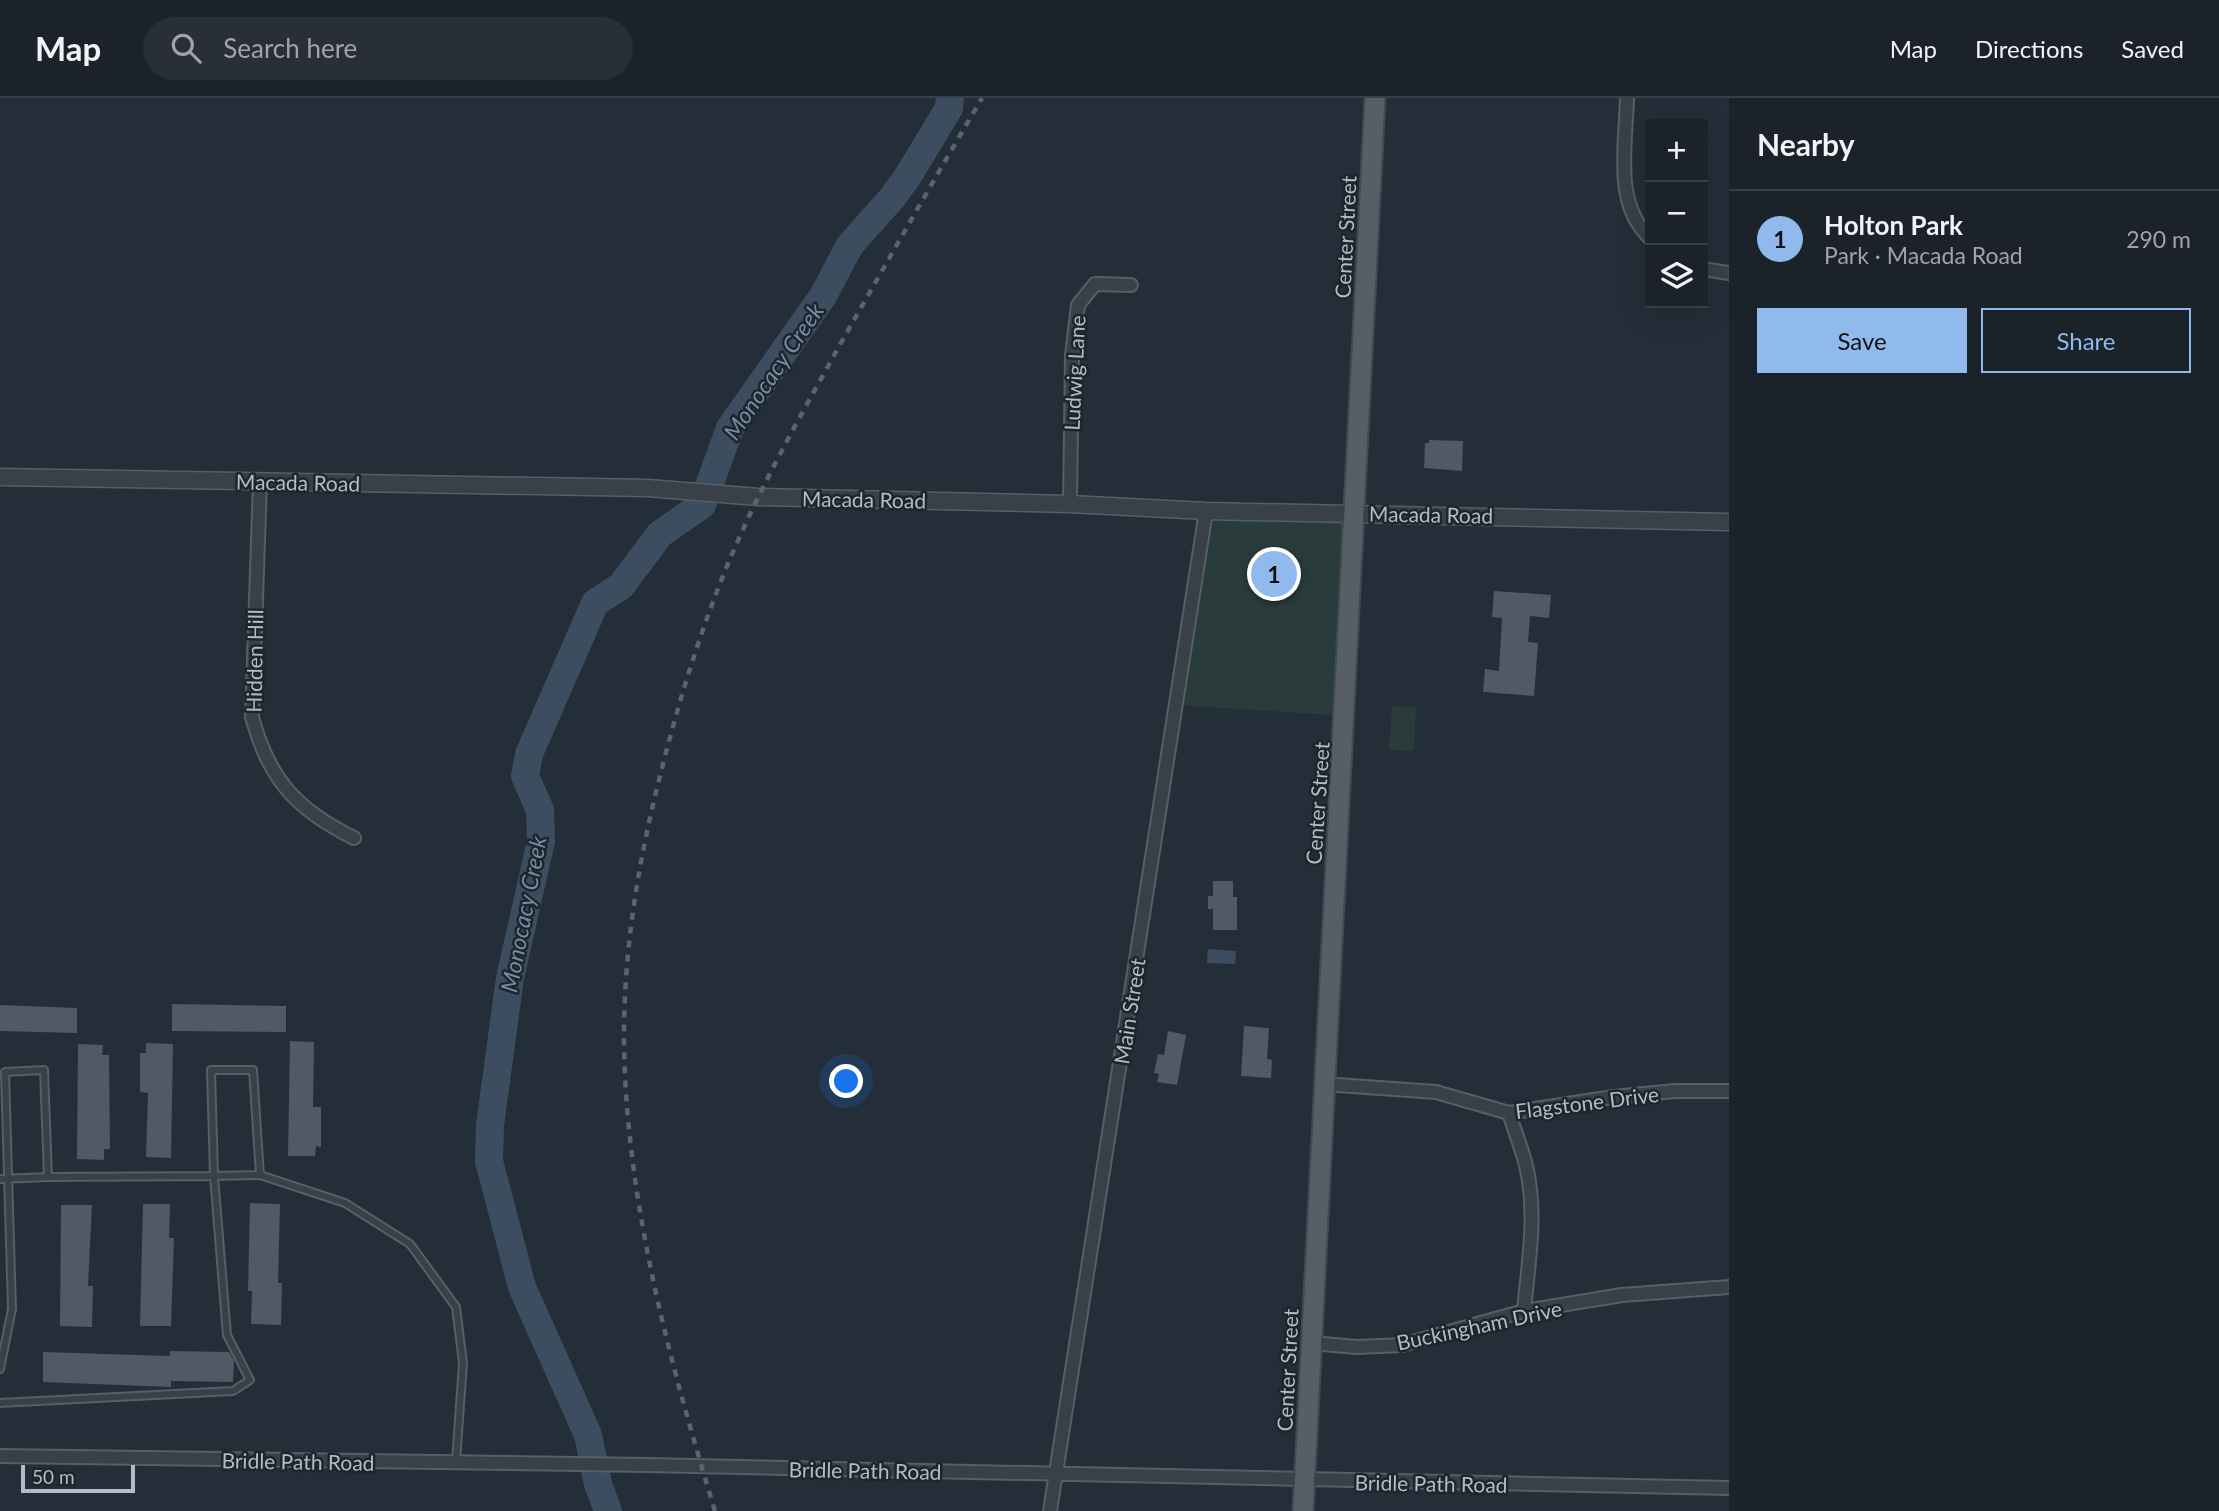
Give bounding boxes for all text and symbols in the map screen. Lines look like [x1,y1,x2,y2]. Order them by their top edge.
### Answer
search box [143,17,633,80]
text: Map [35,28,101,68]
icon: search [167,29,205,67]
text: Search here [223,32,357,64]
text: Map [1890,34,1937,63]
text: Directions [1975,34,2083,63]
text: Saved [2121,34,2184,63]
map controls [1645,119,1708,308]
button: + [1645,119,1708,182]
text: Nearby [1757,126,1855,162]
street label: Center Street [1329,175,1361,299]
button: − [1645,182,1708,245]
text: Holton Park [1824,209,1963,241]
text: 1 [1773,225,1787,253]
text: 290 m [2126,225,2191,253]
text: Park · Macada Road [1824,241,2023,269]
button: layers [1645,245,1708,308]
water label: Monocacy Creek [717,297,829,444]
button: Save [1757,308,1967,373]
button: Share [1981,308,2191,373]
street label: Ludwig Lane [1058,315,1090,431]
street label: Macada Road [236,468,360,496]
street label: Macada Road [802,485,926,513]
street label: Macada Road [1369,500,1493,528]
pin: 1 [1251,548,1297,600]
street label: Hidden Hill [241,609,267,713]
street label: Center Street [1300,740,1334,865]
water label: Monocacy Creek [494,833,552,994]
street label: Main Street [1108,956,1150,1066]
your location [829,1064,863,1098]
street label: Flagstone Drive [1514,1081,1660,1123]
street label: Buckingham Drive [1394,1295,1564,1355]
street label: Center Street [1271,1308,1303,1432]
street label: Bridle Path Road [221,1447,375,1475]
street label: Bridle Path Road [788,1456,942,1484]
scale bar [21,1462,135,1494]
text: 50 m [32,1465,75,1488]
street label: Bridle Path Road [1354,1469,1508,1497]

